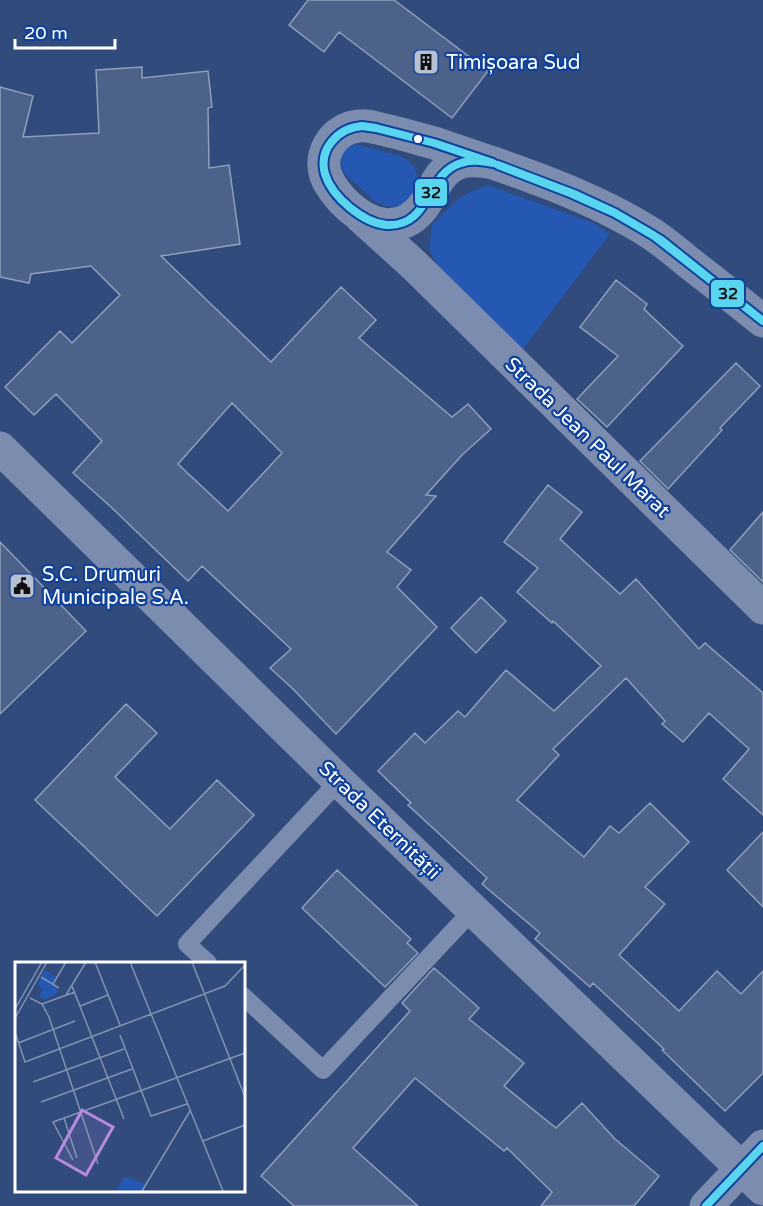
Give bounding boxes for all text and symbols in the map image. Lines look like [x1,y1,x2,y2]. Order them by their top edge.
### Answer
scale bar [15,12,116,50]
text: 20 m [24,22,68,44]
building icon: Timișoara Sud [411,47,441,77]
place label: Timișoara Sud [446,51,580,75]
unlabelled marker [412,133,424,145]
line badge: 32 [414,178,448,207]
text: 32 [421,183,441,203]
line badge: 32 [710,279,745,308]
text: 32 [718,284,738,304]
street label: Strada Jean Paul Marat [500,353,675,523]
place label: S.C. Drumuri Municipale S.A. [42,563,189,610]
public building icon: S.C. Drumuri Municipale S.A. [7,571,37,601]
street label: Strada Eternității [314,757,445,885]
inset map [15,962,244,1191]

